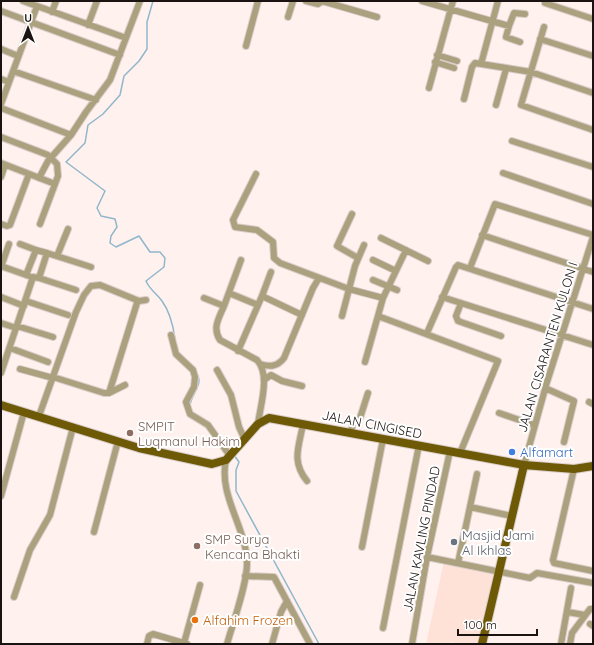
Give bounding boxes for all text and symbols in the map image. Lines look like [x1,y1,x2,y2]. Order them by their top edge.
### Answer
north arrow [8,8,48,48]
text: U [24,11,32,25]
street label: JALAN CISARANTEN KULON I [513,260,581,434]
street label: JALAN CINGISED [321,406,423,442]
place label: SMPIT Luqmanul Hakim [138,418,240,449]
marker: SMPIT Luqmanul Hakim [125,428,135,438]
place label: Alfamart [520,444,573,460]
marker: Alfamart [507,447,517,457]
street label: JALAN KAVLING PINDAD [399,465,443,613]
place label: Masjid Jami Al Ikhlas [462,527,534,558]
place label: SMP Surya Kencana Bhakti [205,531,300,562]
marker: Masjid Jami Al Ikhlas [449,537,459,547]
marker: SMP Surya Kencana Bhakti [192,541,202,551]
scale bar [458,611,537,637]
place label: Alfahim Frozen [203,612,293,628]
marker: Alfahim Frozen [190,615,200,625]
text: 100 m [464,617,497,632]

